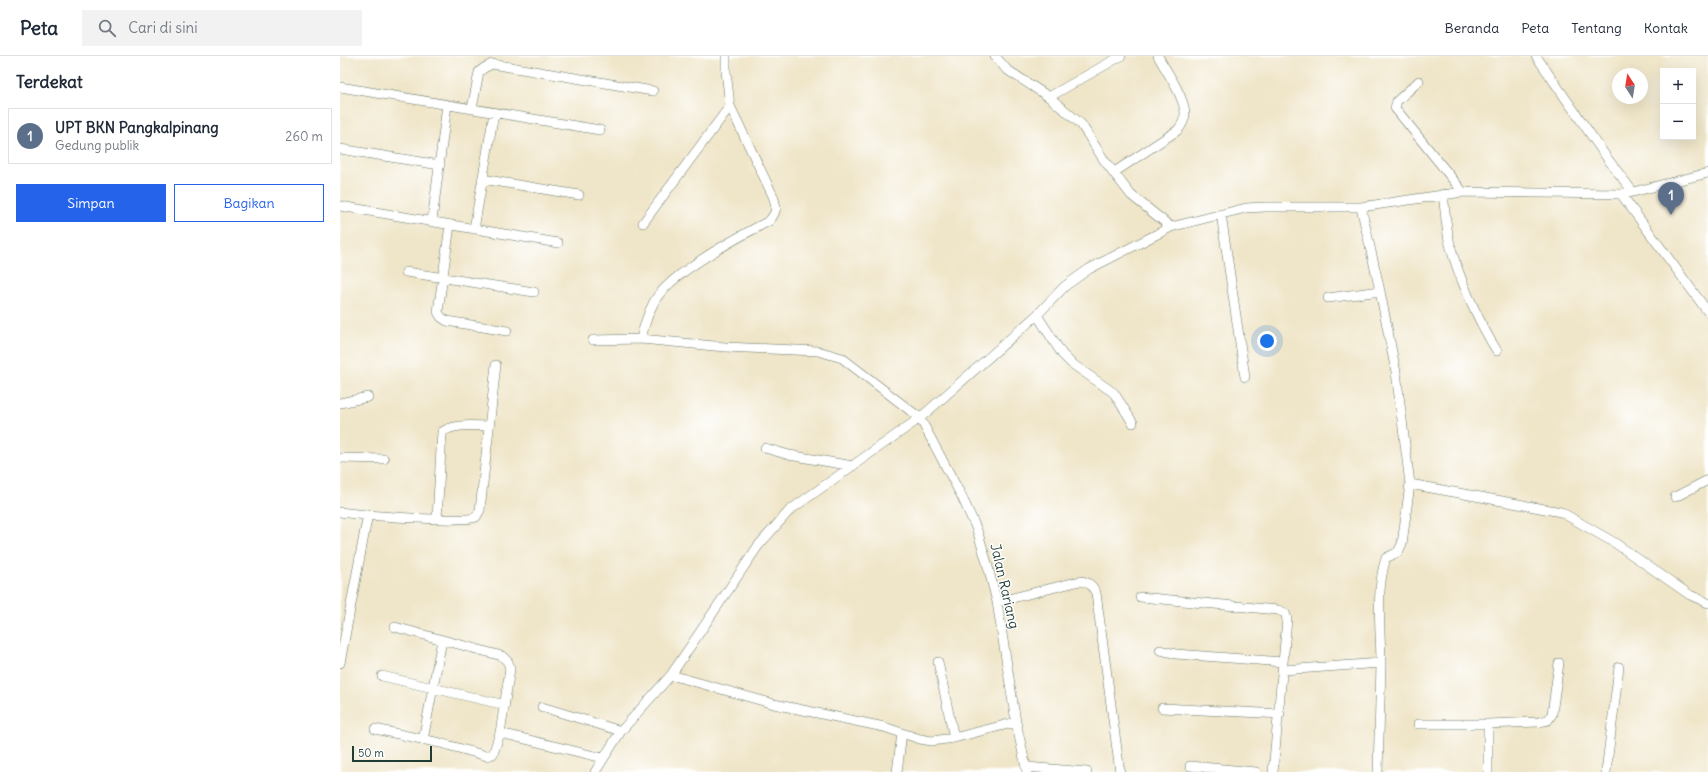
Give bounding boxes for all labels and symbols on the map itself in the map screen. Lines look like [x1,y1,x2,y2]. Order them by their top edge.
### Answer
north arrow [1612,68,1648,104]
pin: 1 [1658,182,1684,215]
your location [1257,331,1277,351]
street label: Jalan Rariang [986,541,1024,631]
scale bar [352,744,432,763]

